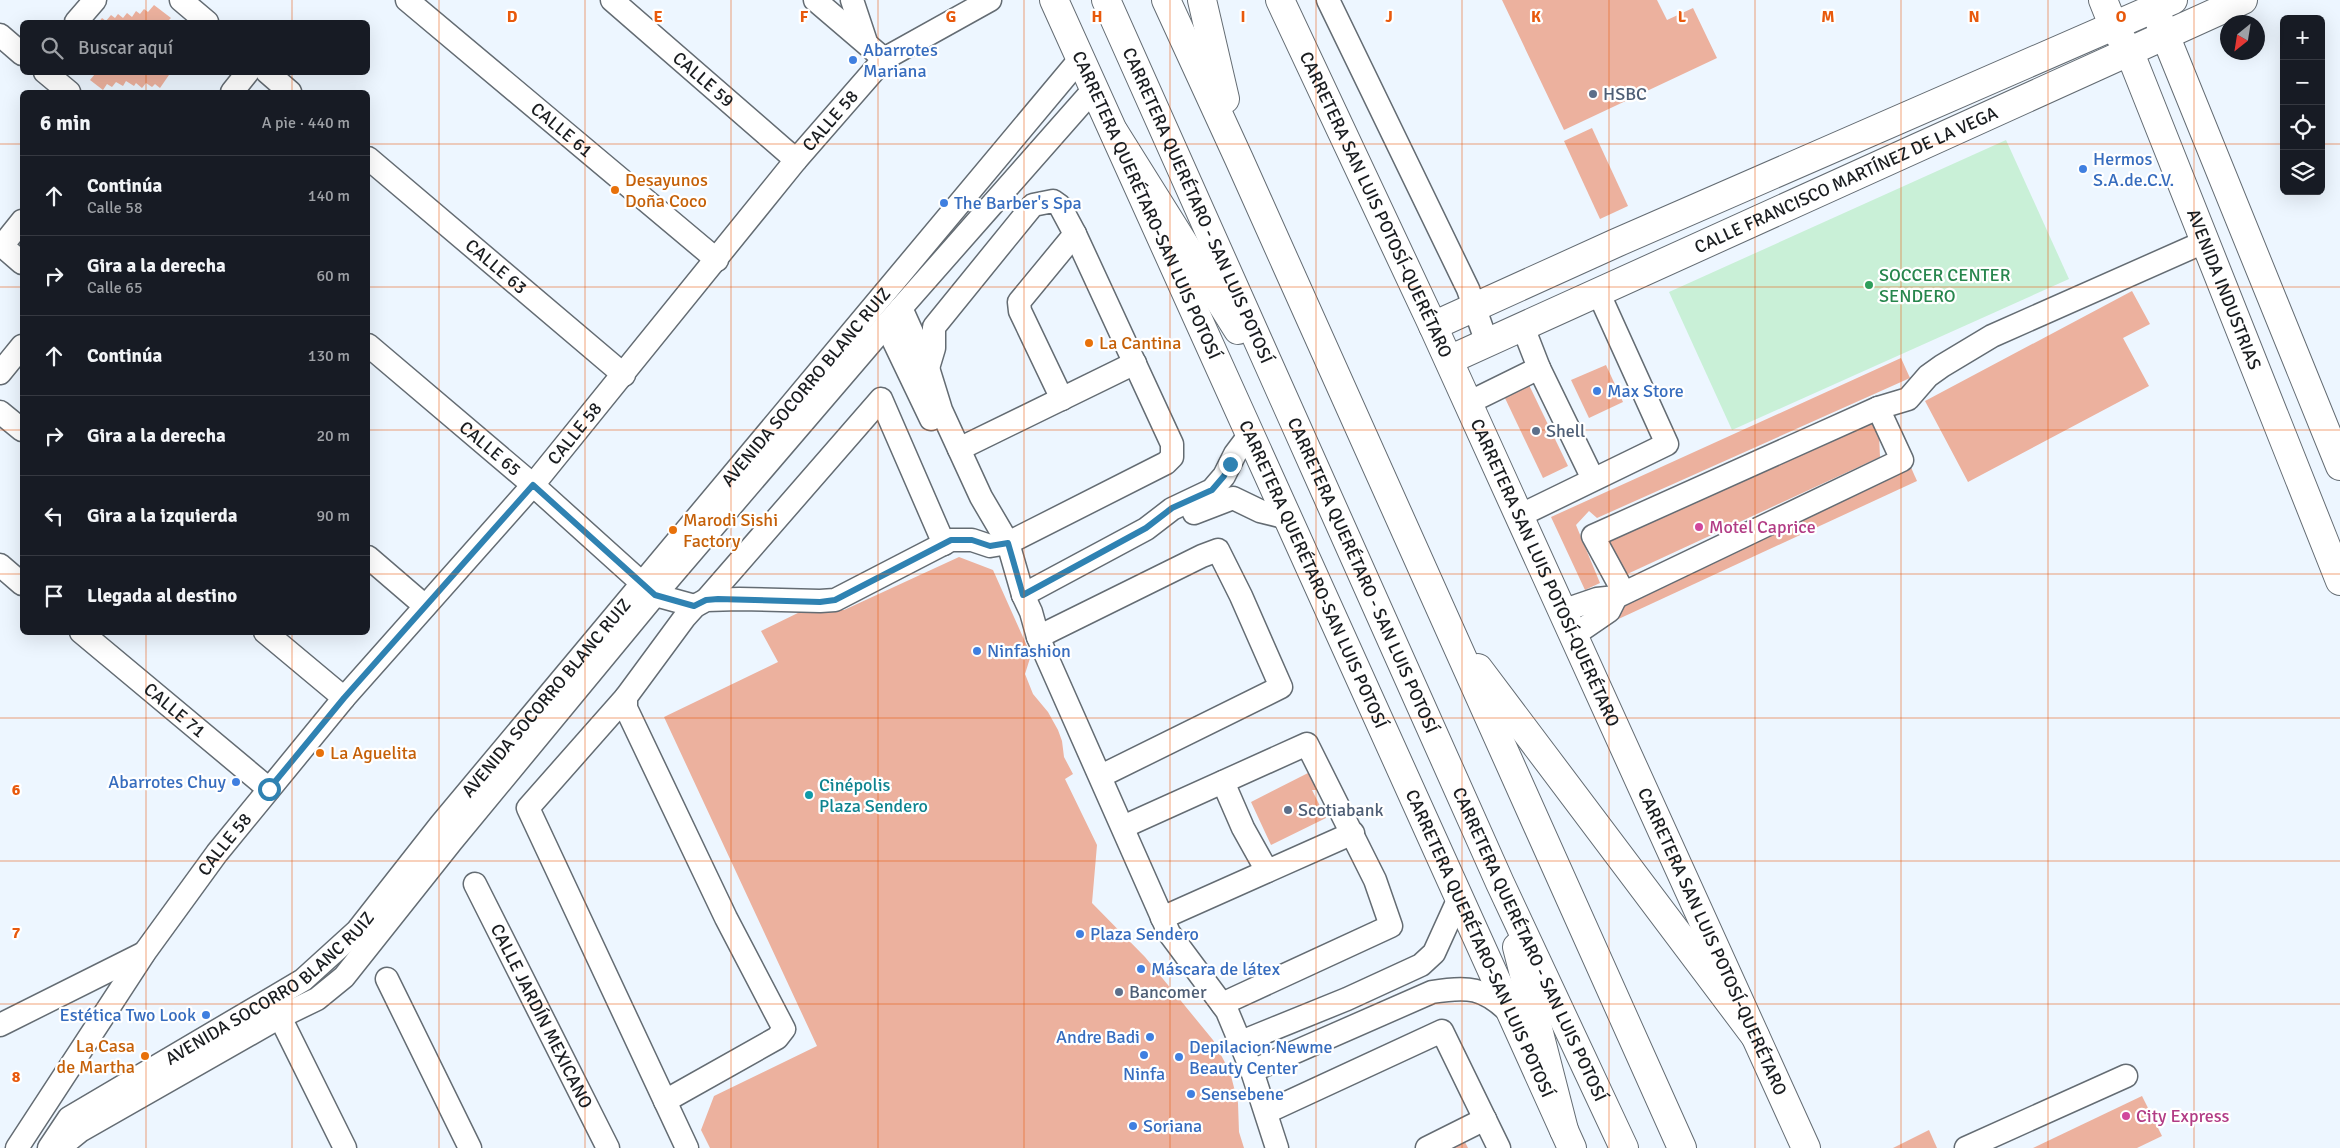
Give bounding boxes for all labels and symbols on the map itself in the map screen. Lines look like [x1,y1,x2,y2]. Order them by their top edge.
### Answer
text: D [507,7,518,27]
text: E [653,7,663,27]
text: F [800,7,809,27]
text: G [946,7,956,27]
text: H [1092,7,1102,27]
text: I [1240,7,1246,27]
text: J [1385,7,1393,27]
text: K [1531,7,1541,27]
text: L [1678,7,1687,27]
text: M [1821,7,1835,27]
text: N [1968,7,1980,27]
text: O [2116,7,2127,27]
north arrow [2220,15,2265,60]
place label: Abarrotes Mariana [863,39,938,82]
street label: CARRETERA QUERÉTARO - SAN LUIS POTOSÍ [1118,44,1278,367]
street label: CALLE 59 [668,47,738,112]
street label: CARRETERA QUERÉTARO-SAN LUIS POTOSÍ [1068,48,1226,363]
street label: CARRETERA SAN LUIS POTOSÍ-QUERÉTARO [1295,48,1457,361]
marker: Abarrotes Mariana [847,54,859,66]
place label: HSBC [1603,83,1647,105]
street label: CALLE 58 [798,85,863,156]
marker: HSBC [1587,88,1599,100]
street label: CALLE 61 [526,98,597,162]
street label: CALLE FRANCISCO MARTÍNEZ DE LA VEGA [1691,102,2001,258]
place label: Hermos S.A.de.C.V. [2093,148,2174,191]
marker: Hermos S.A.de.C.V. [2077,163,2089,175]
place label: Desayunos Doña Coco [625,169,708,212]
marker: Desayunos Doña Coco [609,184,621,196]
place label: The Barber's Spa [954,192,1082,214]
marker: The Barber's Spa [938,197,950,209]
street label: AVENIDA INDUSTRIAS [2182,206,2266,373]
street label: CALLE 63 [461,234,531,299]
place label: SOCCER CENTER SENDERO [1879,264,2011,307]
marker: SOCCER CENTER SENDERO [1863,279,1875,291]
street label: AVENIDA SOCORRO BLANC RUIZ [717,283,895,491]
place label: La Cantina [1099,332,1181,354]
marker: La Cantina [1083,337,1095,349]
place label: Max Store [1607,380,1684,402]
marker: Max Store [1591,385,1603,397]
street label: CALLE 58 [543,398,607,469]
street label: CARRETERA QUERÉTARO - SAN LUIS POTOSÍ [1283,414,1443,737]
street label: CARRETERA SAN LUIS POTOSÍ-QUERÉTARO [1466,415,1624,730]
street label: CALLE 65 [455,416,525,481]
street label: CARRETERA QUERÉTARO-SAN LUIS POTOSÍ [1234,417,1392,732]
place label: Shell [1546,420,1585,442]
marker: Shell [1530,425,1542,437]
route end [1219,453,1242,476]
place label: Marodi Sishi Factory [683,509,778,552]
place label: Motel Caprice [1709,516,1816,538]
marker: Motel Caprice [1693,521,1705,533]
marker: Marodi Sishi Factory [667,524,679,536]
street label: AVENIDA SOCORRO BLANC RUIZ [457,594,636,802]
place label: Ninfashion [987,640,1071,662]
marker: Ninfashion [971,645,983,657]
street label: CALLE 71 [139,678,210,742]
place label: La Aguelita [330,742,417,764]
marker: La Aguelita [314,747,326,759]
place label: Abarrotes Chuy [108,771,227,793]
place label: Cinépolis Plaza Sendero [819,774,928,817]
marker: Abarrotes Chuy [230,776,242,788]
route start [258,778,281,801]
text: 6 [12,780,21,800]
street label: CARRETERA QUERÉTARO - SAN LUIS POTOSÍ [1448,784,1612,1106]
street label: CARRETERA SAN LUIS POTOSÍ-QUERÉTARO [1633,784,1792,1099]
street label: CARRETERA QUERÉTARO-SAN LUIS POTOSÍ [1401,786,1559,1102]
marker: Cinépolis Plaza Sendero [803,789,815,801]
place label: Scotiabank [1298,799,1384,821]
marker: Scotiabank [1282,804,1294,816]
street label: CALLE 58 [193,809,256,880]
street label: AVENIDA SOCORRO BLANC RUIZ [161,907,379,1070]
street label: CALLE JARDÍN MEXICANO [486,920,597,1112]
text: 7 [12,923,21,943]
place label: Plaza Sendero [1090,923,1199,945]
marker: Plaza Sendero [1074,928,1086,940]
place label: Máscara de látex [1151,958,1281,980]
marker: Máscara de látex [1135,963,1147,975]
place label: Bancomer [1129,981,1207,1003]
marker: Bancomer [1113,986,1125,998]
place label: Estética Two Look [60,1004,196,1026]
marker: Estética Two Look [200,1009,212,1021]
place label: Andre Badi [1056,1026,1140,1048]
marker: Andre Badi [1144,1031,1156,1043]
place label: La Casa de Martha [57,1035,135,1078]
place label: Depilacion Newme Beauty Center [1189,1036,1333,1079]
marker: Ninfa [1138,1049,1150,1061]
marker: La Casa de Martha [139,1050,151,1062]
marker: Depilacion Newme Beauty Center [1173,1051,1185,1063]
place label: Ninfa [1123,1063,1165,1085]
text: 8 [12,1067,21,1087]
place label: Sensebene [1201,1083,1284,1105]
marker: Sensebene [1185,1088,1197,1100]
place label: City Express [2136,1105,2230,1127]
marker: City Express [2120,1110,2132,1122]
place label: Soriana [1143,1115,1202,1137]
marker: Soriana [1127,1120,1139,1132]

